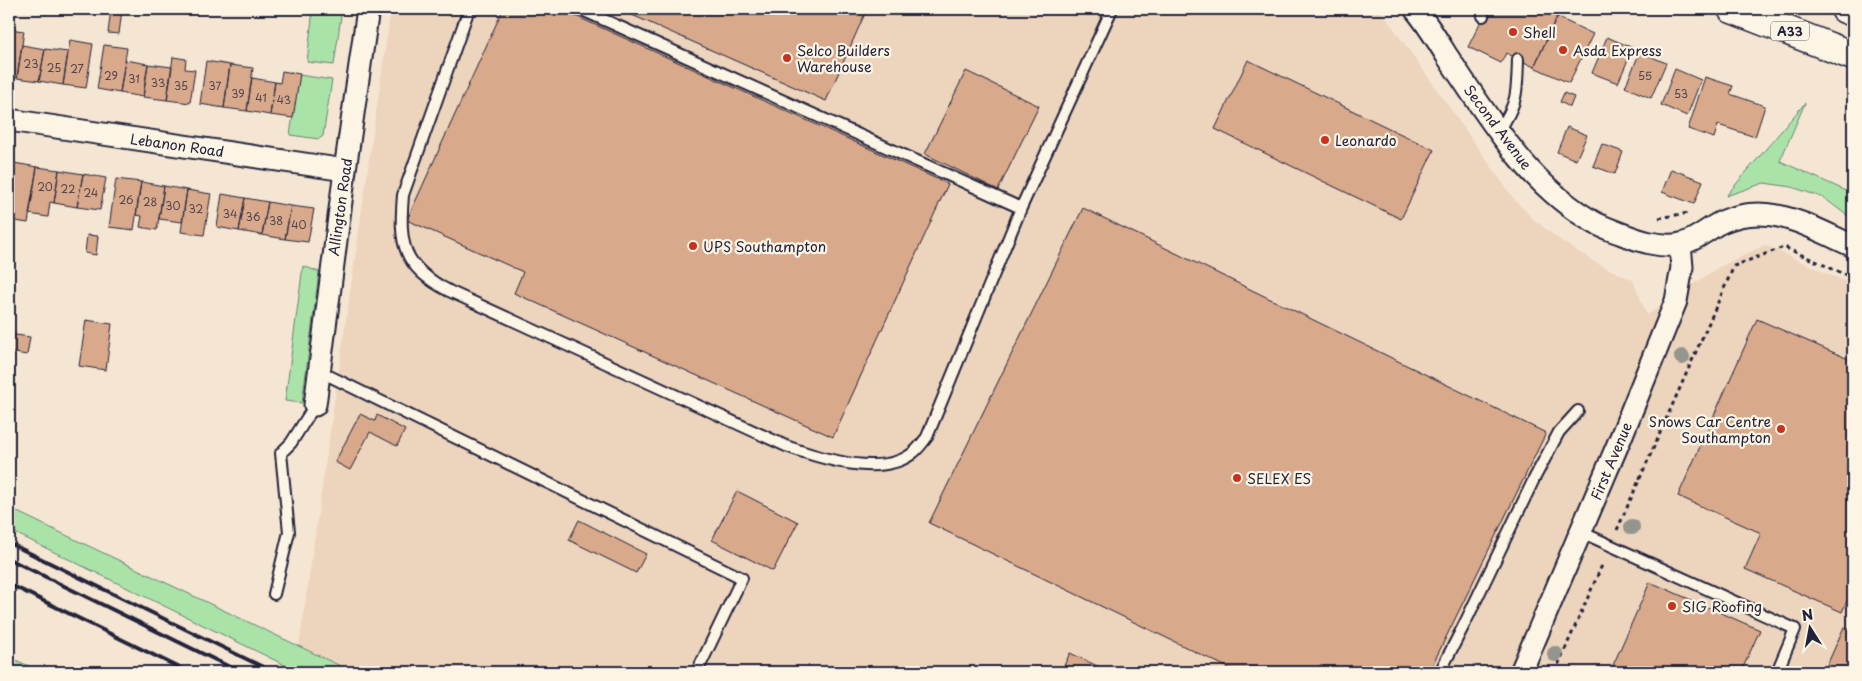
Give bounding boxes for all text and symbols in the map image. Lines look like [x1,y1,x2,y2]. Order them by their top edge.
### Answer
place label: Shell [1523,22,1556,43]
road number: A33 [1771,22,1809,40]
marker: Shell [1507,26,1519,38]
place label: Selco Builders Warehouse [797,40,890,77]
place label: Asda Express [1573,40,1662,61]
marker: Asda Express [1557,44,1569,56]
marker: Selco Builders Warehouse [781,52,793,64]
house number: 23 [24,55,38,72]
house number: 25 [47,59,61,76]
house number: 27 [70,60,84,77]
house number: 29 [104,67,118,84]
house number: 55 [1638,67,1652,84]
house number: 31 [128,70,140,87]
house number: 33 [151,74,165,91]
house number: 35 [174,77,188,94]
house number: 37 [209,77,222,94]
street label: Second Avenue [1459,80,1537,174]
house number: 39 [231,85,245,102]
house number: 53 [1674,85,1688,102]
house number: 41 [255,89,267,106]
house number: 43 [277,91,291,108]
street label: Lebanon Road [129,128,225,162]
place label: Leonardo [1335,130,1397,151]
marker: Leonardo [1319,134,1331,146]
street label: Allington Road [323,157,357,257]
house number: 20 [37,178,53,195]
house number: 22 [61,180,75,197]
house number: 24 [84,184,98,201]
house number: 26 [118,191,134,208]
house number: 28 [143,193,157,210]
house number: 30 [165,197,181,214]
house number: 32 [189,200,204,217]
house number: 34 [223,205,237,222]
house number: 36 [246,208,261,225]
house number: 38 [269,212,283,229]
house number: 40 [291,216,307,233]
place label: UPS Southampton [703,236,826,257]
marker: UPS Southampton [687,240,699,252]
place label: Snows Car Centre Southampton [1649,411,1771,448]
street label: First Avenue [1585,418,1637,503]
marker: Snows Car Centre Southampton [1775,423,1787,435]
place label: SELEX ES [1247,468,1311,489]
marker: SELEX ES [1231,472,1243,484]
place label: SIG Roofing [1682,596,1762,617]
marker: SIG Roofing [1666,600,1678,612]
text: N [1800,603,1815,626]
north arrow [1784,604,1834,654]

